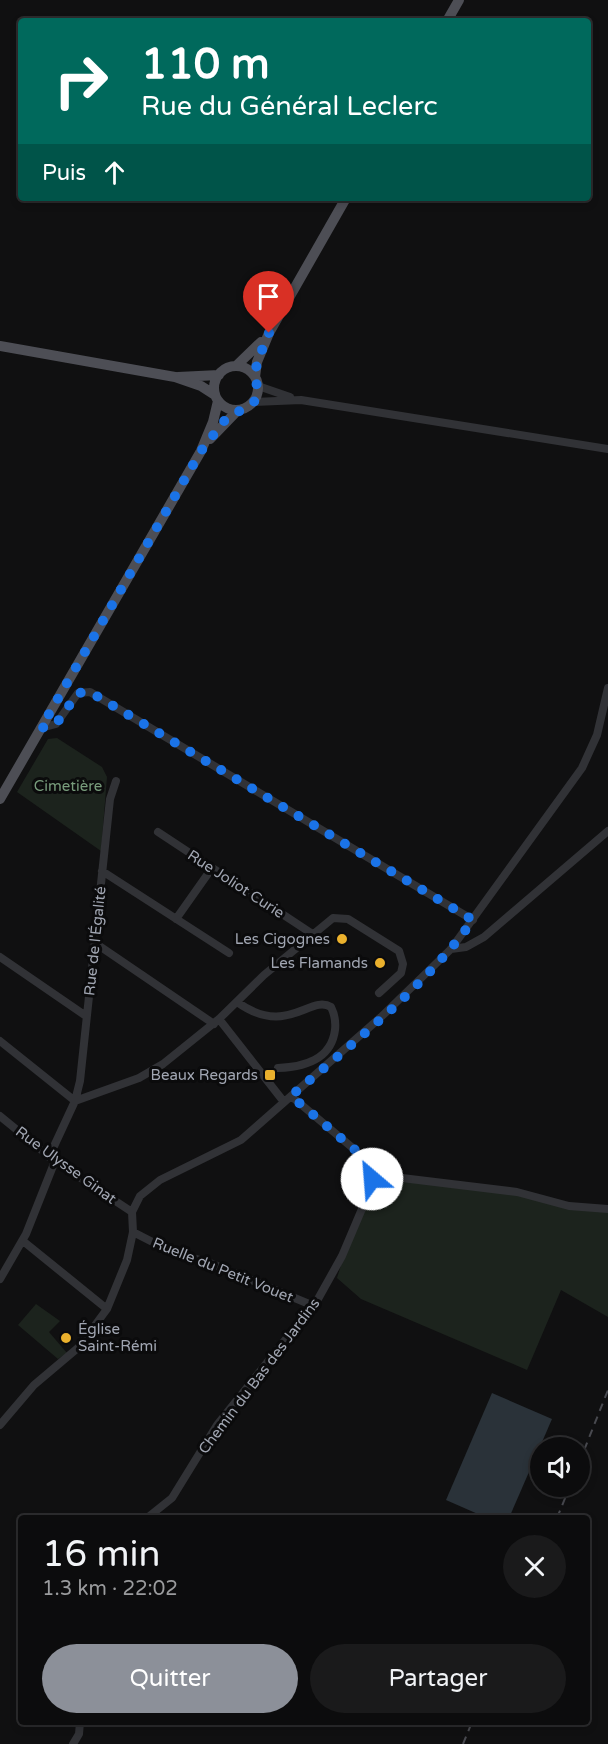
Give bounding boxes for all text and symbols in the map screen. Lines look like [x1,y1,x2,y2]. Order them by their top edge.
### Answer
text: 110 m [141,39,270,90]
icon: right [42,42,120,120]
text: Rue du Général Leclerc [141,90,438,123]
icon: ahead [98,156,131,189]
text: Puis [42,160,86,186]
pin [243,271,294,333]
icon: arrive [252,280,285,313]
park label: Cimetière [34,777,102,795]
street label: Rue Joliot Curie [184,846,288,922]
street label: Rue de l'Égalité [80,885,110,997]
place label: Les Cigognes [235,930,330,948]
marker: Les Cigognes [335,932,349,946]
place label: Les Flamands [271,954,368,972]
marker: Les Flamands [373,956,387,970]
place label: Beaux Regards [151,1066,258,1084]
marker: Beaux Regards [263,1068,277,1082]
street label: Rue Ulysse Ginat [12,1122,120,1208]
position arrow [340,1147,404,1211]
street label: Ruelle du Petit Vouet [150,1234,296,1307]
street label: Chemin du Bas des Jardins [194,1294,324,1458]
place label: Église Saint-Rémi [78,1320,157,1355]
marker: Église Saint-Rémi [59,1331,73,1345]
map controls [530,1437,590,1497]
button: sound [530,1437,590,1497]
text: 16 min [42,1533,161,1576]
button: close [503,1535,566,1598]
text: 1.3 km · 22:02 [42,1577,178,1601]
button: Quitter [42,1644,298,1713]
button: Partager [310,1644,566,1713]

